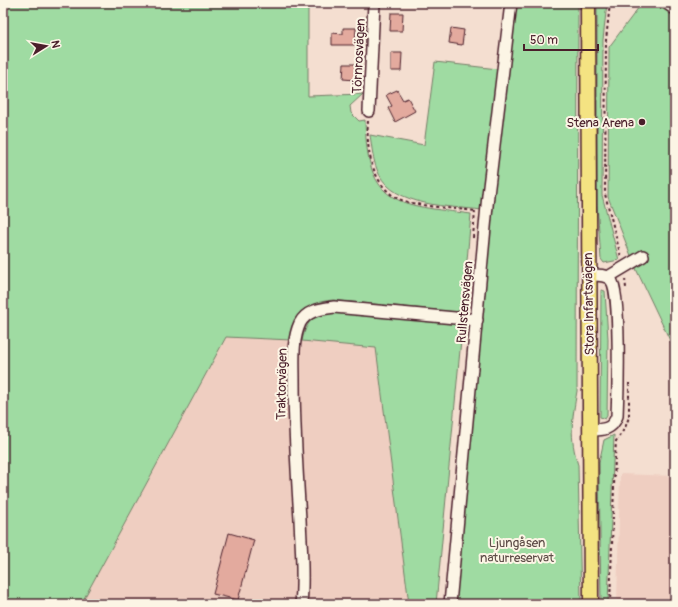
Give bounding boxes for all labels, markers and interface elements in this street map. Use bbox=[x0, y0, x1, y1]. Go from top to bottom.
street label: Törnrosvägen bbox=[349, 18, 369, 94]
north arrow bbox=[26, 26, 66, 66]
scale bar bbox=[524, 26, 598, 52]
text: 50 m bbox=[530, 33, 558, 48]
text: N bbox=[48, 39, 63, 50]
place label: Stena Arena bbox=[566, 115, 634, 131]
marker: Stena Arena bbox=[637, 117, 647, 127]
street label: Stora Infartsvägen bbox=[580, 252, 598, 356]
street label: Rullstensvägen bbox=[453, 260, 477, 344]
street label: Traktorvägen bbox=[273, 348, 291, 420]
park label: Ljungåsen naturreservat bbox=[480, 535, 555, 566]

